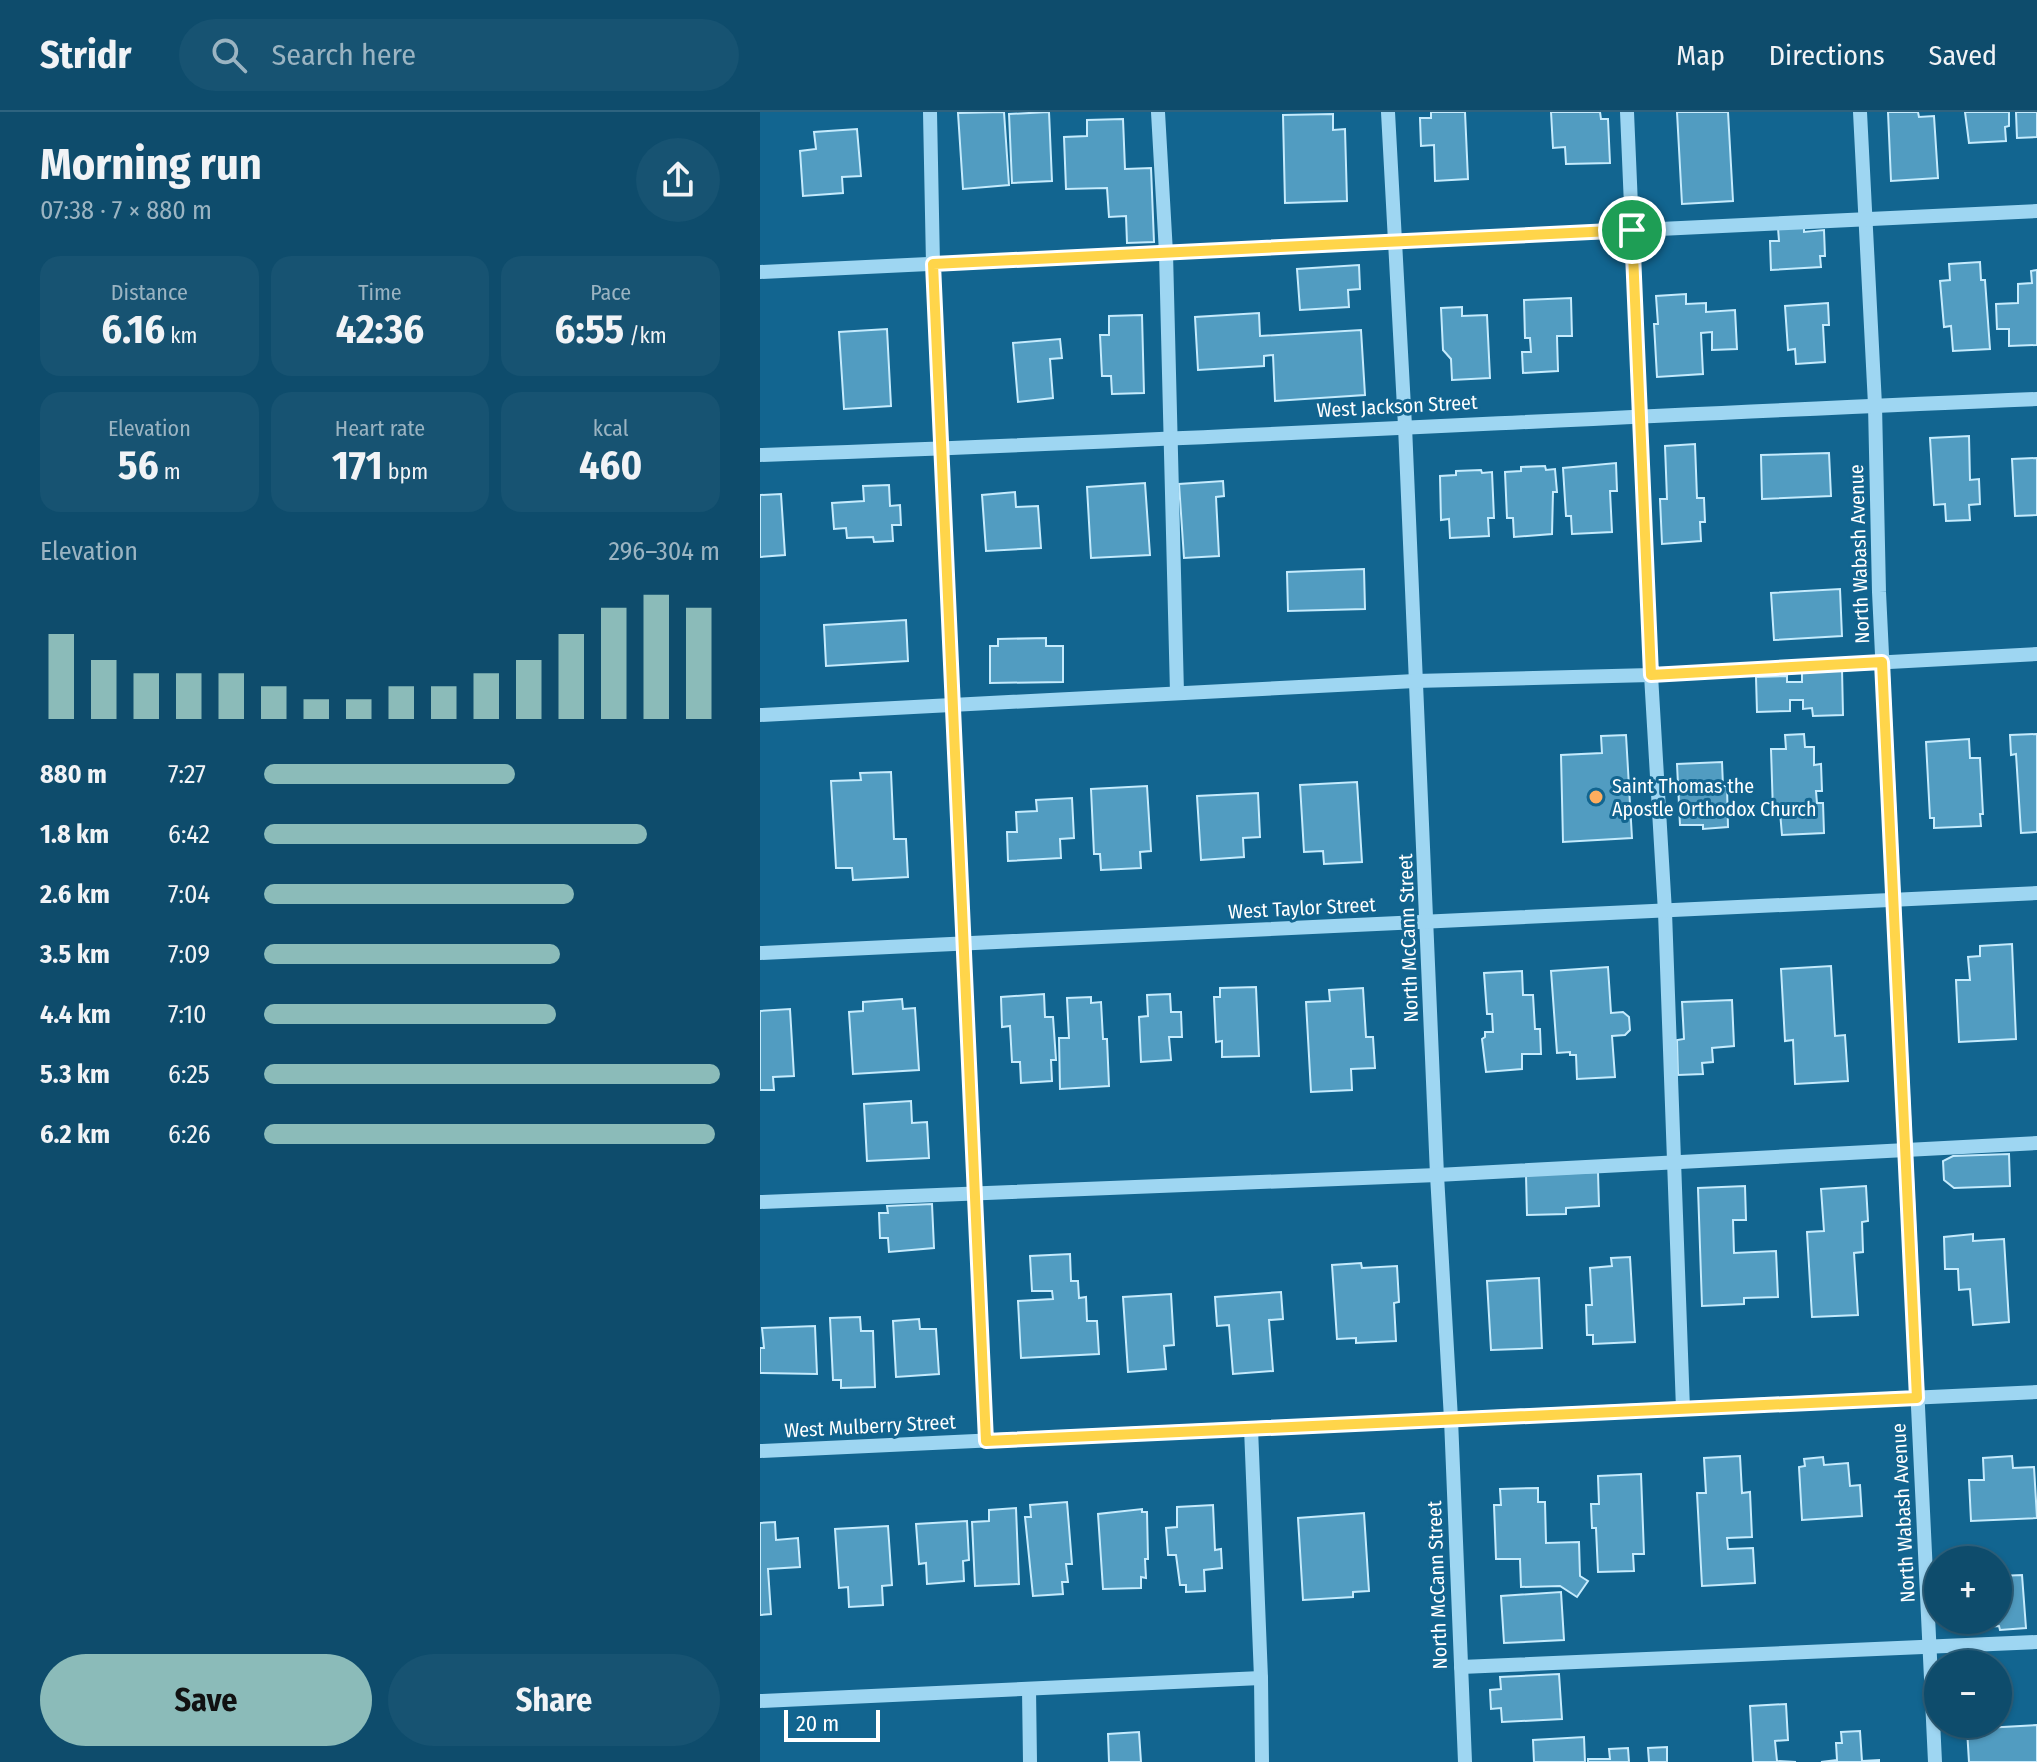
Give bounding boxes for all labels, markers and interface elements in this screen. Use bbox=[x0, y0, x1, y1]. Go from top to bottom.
search box bbox=[179, 19, 739, 91]
text: Stridr bbox=[40, 32, 131, 78]
icon: search bbox=[207, 33, 251, 77]
text: Search here bbox=[271, 37, 416, 73]
text: Map bbox=[1676, 39, 1725, 72]
text: Directions bbox=[1769, 39, 1885, 72]
text: Saved bbox=[1929, 39, 1997, 72]
text: Morning run bbox=[40, 138, 262, 191]
button: share bbox=[636, 138, 720, 222]
text: 07:38 · 7 × 880 m bbox=[40, 195, 212, 226]
pin bbox=[1598, 196, 1666, 264]
icon: arrive bbox=[1610, 208, 1654, 252]
text: Distance bbox=[111, 279, 188, 306]
text: Time bbox=[358, 279, 402, 306]
text: Pace bbox=[590, 279, 631, 306]
text: 6.16 bbox=[101, 306, 165, 354]
text: 42:36 bbox=[336, 306, 424, 354]
text: 6:55 bbox=[555, 306, 624, 354]
text: km bbox=[165, 322, 197, 349]
text: /km bbox=[624, 322, 667, 349]
street label: West Jackson Street bbox=[1316, 390, 1478, 422]
text: Elevation bbox=[108, 415, 191, 442]
text: Heart rate bbox=[335, 415, 425, 442]
text: kcal bbox=[593, 415, 628, 442]
text: 56 bbox=[118, 442, 159, 490]
text: 171 bbox=[332, 442, 383, 490]
text: 460 bbox=[579, 442, 642, 490]
text: m bbox=[159, 458, 181, 485]
text: bpm bbox=[383, 458, 428, 485]
street label: North Wabash Avenue bbox=[1844, 464, 1874, 644]
text: Elevation bbox=[40, 536, 138, 567]
text: 296–304 m bbox=[608, 536, 720, 567]
text: 880 m bbox=[40, 759, 107, 790]
text: 7:27 bbox=[168, 759, 206, 790]
place label: Saint Thomas the Apostle Orthodox Church bbox=[1612, 774, 1816, 821]
marker: Saint Thomas the Apostle Orthodox Church bbox=[1587, 788, 1605, 806]
text: 1.8 km bbox=[40, 819, 109, 850]
text: 6:42 bbox=[168, 819, 210, 850]
street label: North McCann Street bbox=[1393, 853, 1423, 1023]
text: 2.6 km bbox=[40, 879, 110, 910]
text: 7:04 bbox=[168, 879, 210, 910]
street label: West Taylor Street bbox=[1228, 892, 1377, 924]
text: 3.5 km bbox=[40, 939, 110, 970]
text: 7:09 bbox=[168, 939, 210, 970]
text: 4.4 km bbox=[40, 999, 111, 1030]
text: 7:10 bbox=[168, 999, 207, 1030]
text: 5.3 km bbox=[40, 1059, 110, 1090]
text: 6:25 bbox=[168, 1059, 210, 1090]
text: 6.2 km bbox=[40, 1119, 110, 1150]
text: 6:26 bbox=[168, 1119, 211, 1150]
street label: West Mulberry Street bbox=[784, 1410, 957, 1442]
street label: North Wabash Avenue bbox=[1886, 1423, 1920, 1603]
street label: North McCann Street bbox=[1422, 1500, 1452, 1670]
map controls bbox=[1924, 1546, 2012, 1738]
button: + bbox=[1924, 1546, 2012, 1634]
button: − bbox=[1924, 1650, 2012, 1738]
button: Save bbox=[40, 1654, 372, 1746]
button: Share bbox=[388, 1654, 720, 1746]
scale bar bbox=[784, 1706, 880, 1742]
text: 20 m bbox=[796, 1710, 839, 1737]

